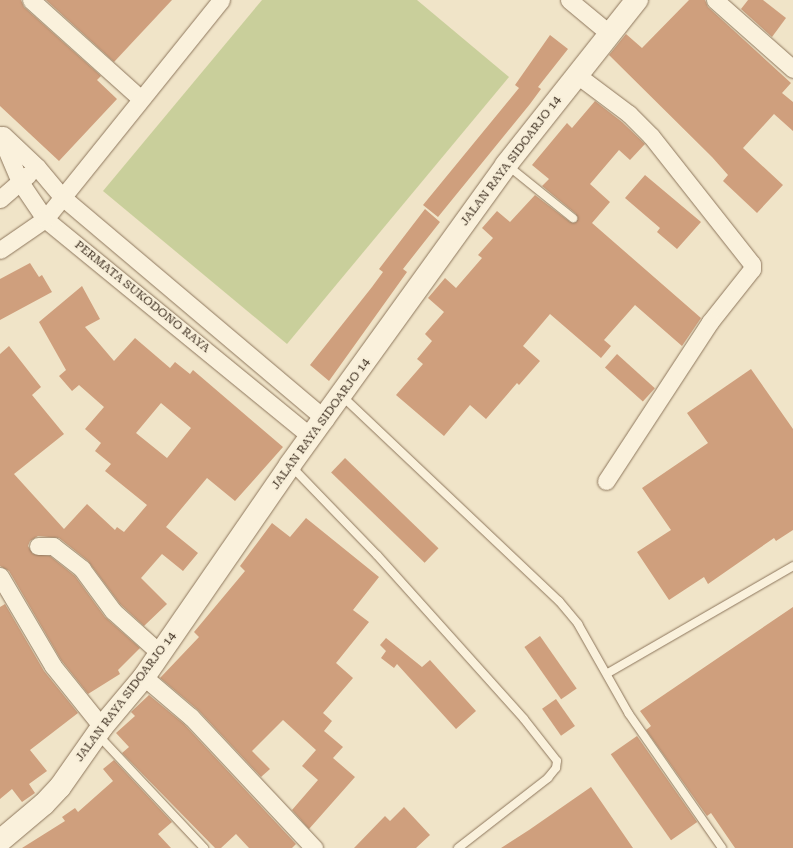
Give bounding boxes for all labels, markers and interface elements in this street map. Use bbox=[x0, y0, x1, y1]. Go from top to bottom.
street label: JALAN RAYA SIDOARJO 14 bbox=[458, 93, 564, 229]
street label: PERMATA SUKODONO RAYA bbox=[71, 238, 213, 356]
street label: JALAN RAYA SIDOARJO 14 bbox=[269, 356, 373, 492]
street label: JALAN RAYA SIDOARJO 14 bbox=[73, 629, 179, 765]

